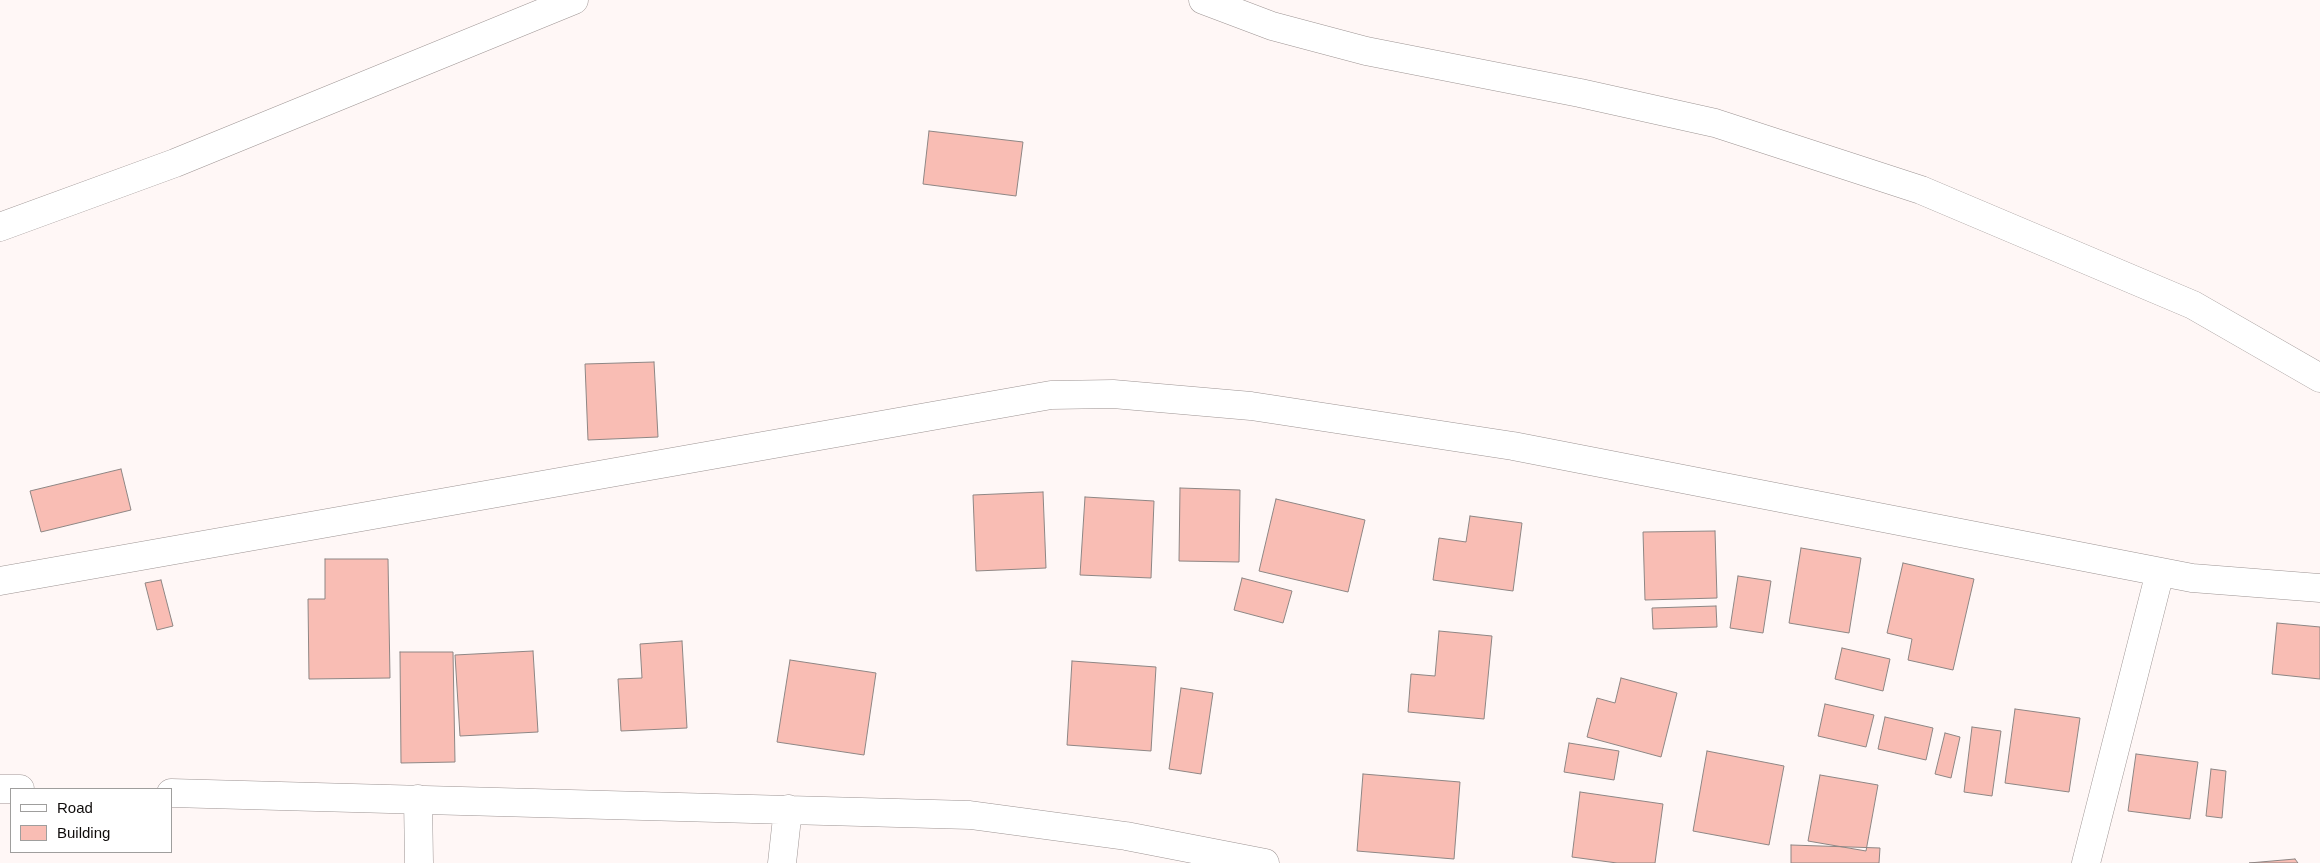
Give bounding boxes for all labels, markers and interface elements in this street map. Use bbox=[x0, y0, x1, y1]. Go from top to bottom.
legend bbox=[10, 788, 172, 853]
text: Road bbox=[57, 799, 93, 816]
text: Building bbox=[57, 824, 110, 841]

